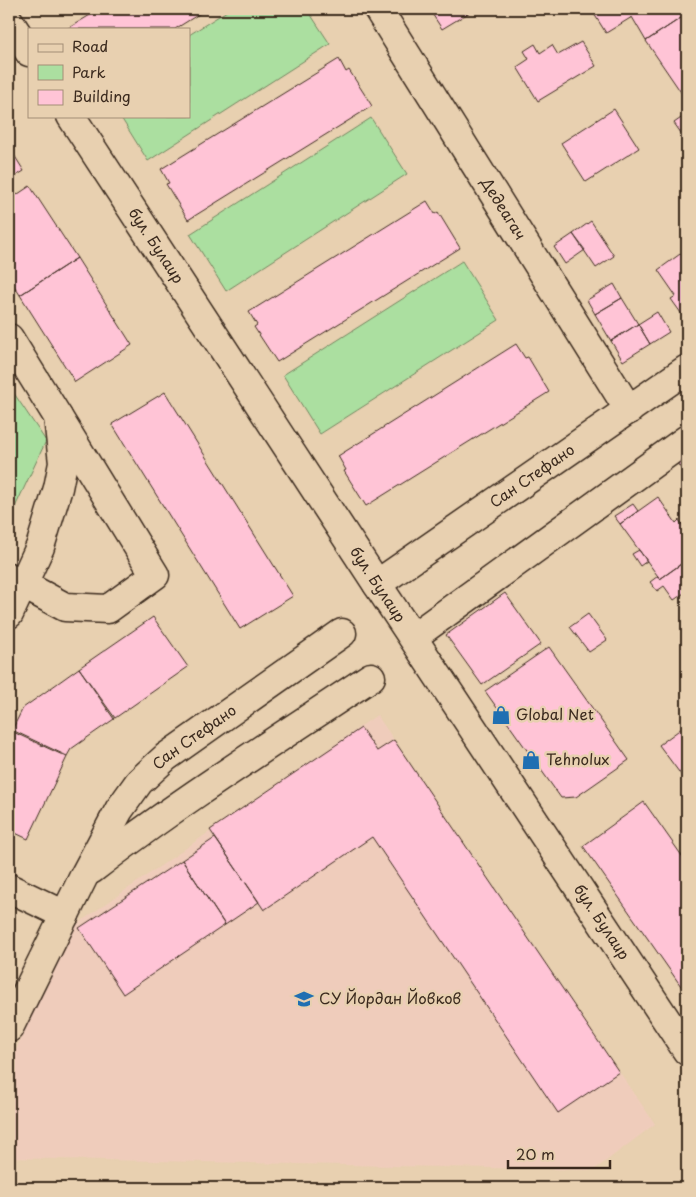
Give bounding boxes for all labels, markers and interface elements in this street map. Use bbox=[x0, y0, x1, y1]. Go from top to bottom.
legend bbox=[28, 28, 190, 118]
text: Road bbox=[72, 34, 108, 57]
text: Park bbox=[72, 60, 106, 83]
text: Building bbox=[72, 84, 131, 107]
street label: Дедеагач bbox=[476, 172, 533, 244]
street label: бул. Булаир bbox=[124, 202, 190, 288]
street label: Сан Стефано bbox=[484, 437, 579, 513]
street label: бул. Булаир bbox=[345, 541, 412, 626]
street label: Сан Стефано bbox=[146, 698, 241, 774]
place label: Global Net bbox=[516, 702, 594, 725]
shop icon: Global Net bbox=[490, 704, 512, 726]
place label: Tehnolux bbox=[546, 747, 610, 770]
shop icon: Tehnolux bbox=[520, 749, 542, 771]
street label: бул. Булаир bbox=[569, 879, 636, 964]
place label: СУ Йордан Йовков bbox=[319, 986, 461, 1009]
school or university icon: СУ Йордан Йовков bbox=[293, 988, 315, 1010]
scale bar bbox=[508, 1137, 611, 1169]
text: 20 m bbox=[516, 1142, 555, 1165]

